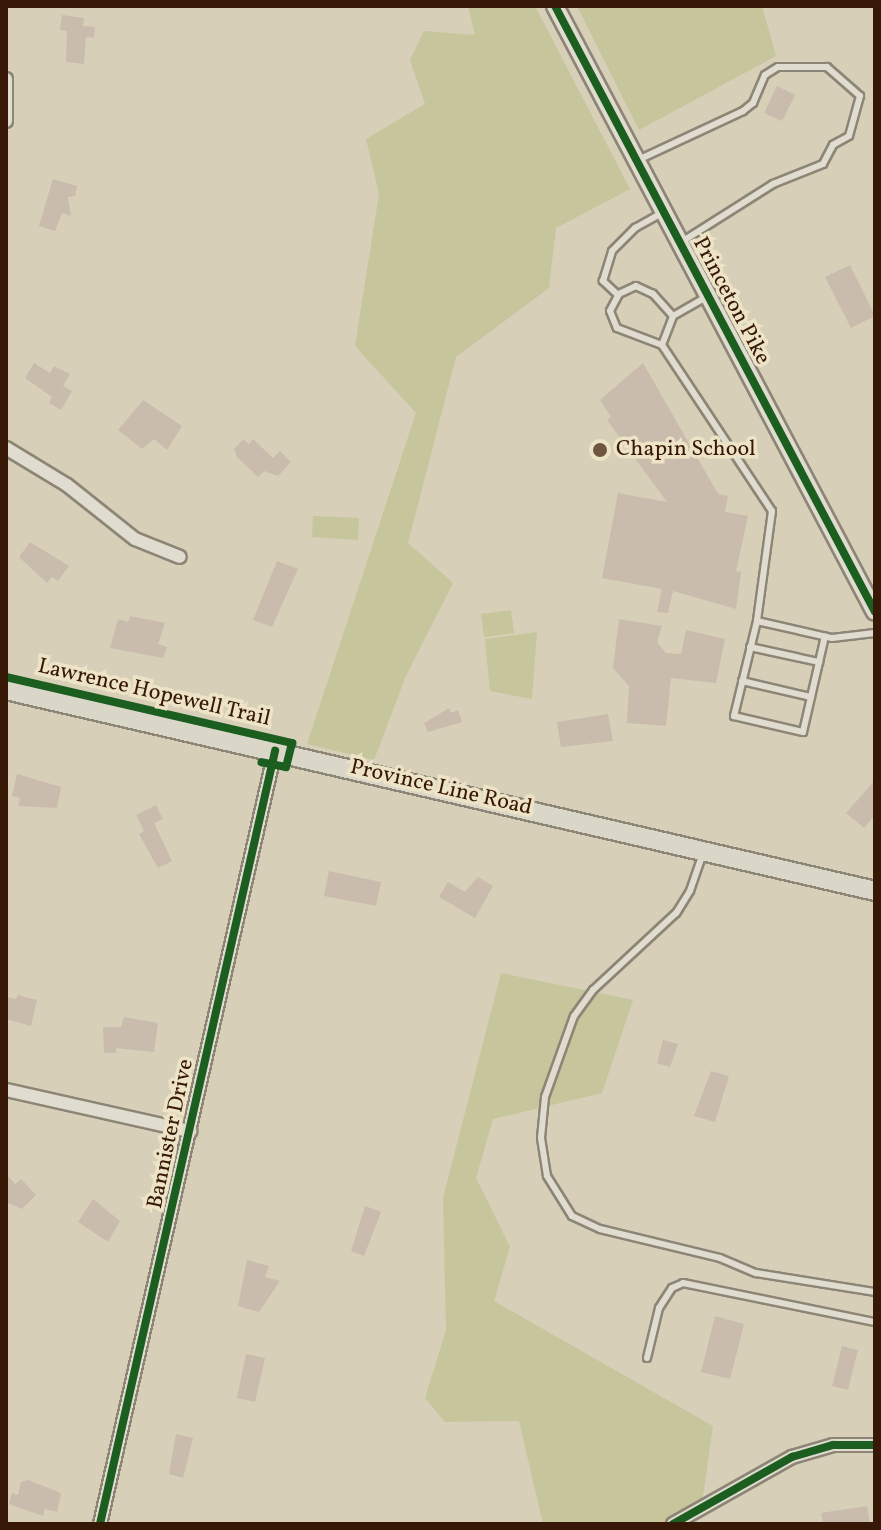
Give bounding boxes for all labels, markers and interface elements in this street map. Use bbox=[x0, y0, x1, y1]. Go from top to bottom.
street label: Princeton Pike bbox=[686, 233, 776, 369]
place label: Chapin School bbox=[616, 437, 756, 463]
marker: Chapin School bbox=[591, 441, 609, 459]
street label: Lawrence Hopewell Trail bbox=[35, 653, 273, 733]
street label: Province Line Road bbox=[347, 754, 535, 822]
street label: Bannister Drive bbox=[142, 1057, 200, 1211]

